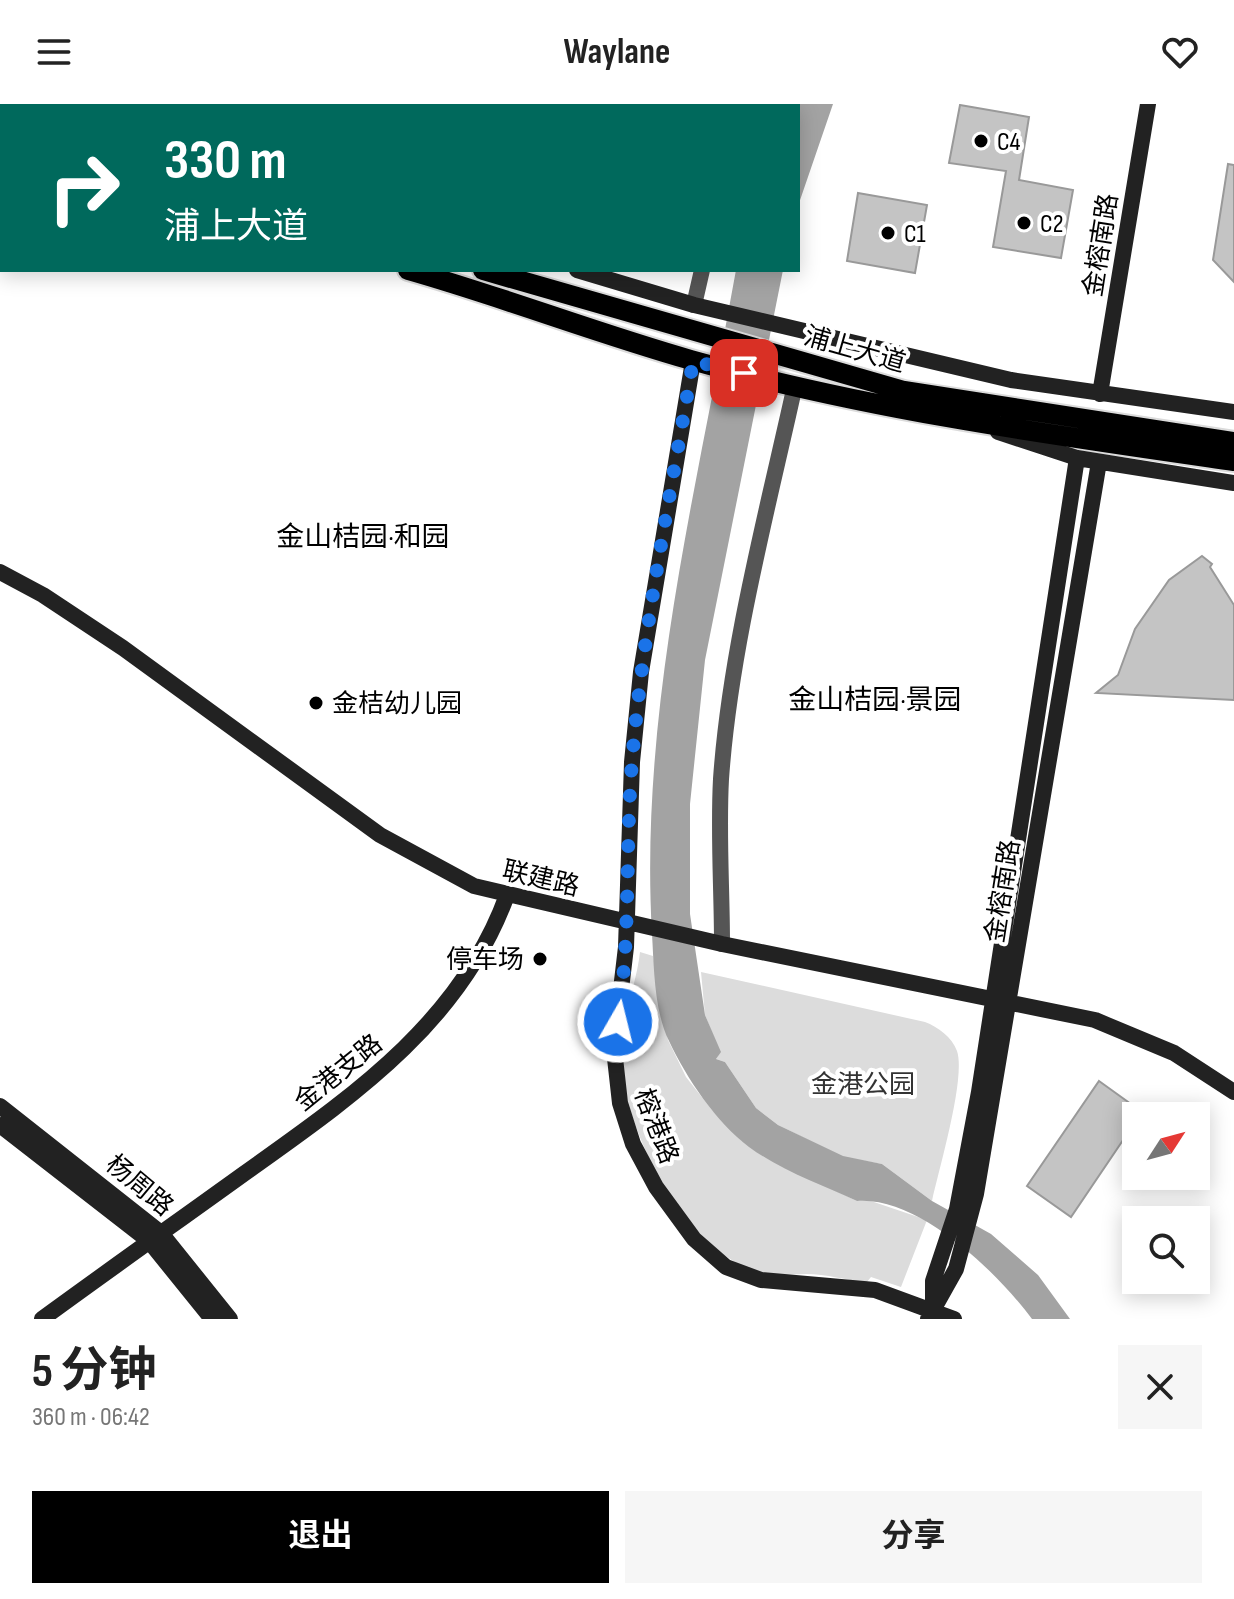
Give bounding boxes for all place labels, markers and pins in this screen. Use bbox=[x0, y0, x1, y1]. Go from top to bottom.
place label: C4 bbox=[997, 127, 1021, 158]
marker: C4 bbox=[972, 132, 990, 150]
place label: C2 bbox=[1040, 209, 1064, 240]
marker: C2 bbox=[1015, 214, 1033, 232]
place label: C1 bbox=[904, 219, 926, 250]
marker: C1 bbox=[879, 224, 897, 242]
pin bbox=[710, 339, 778, 407]
place label: 金桔幼儿园 bbox=[332, 689, 462, 720]
marker: 金桔幼儿园 bbox=[307, 694, 325, 712]
place label: 停车场 bbox=[446, 945, 524, 976]
marker: 停车场 bbox=[531, 950, 549, 968]

